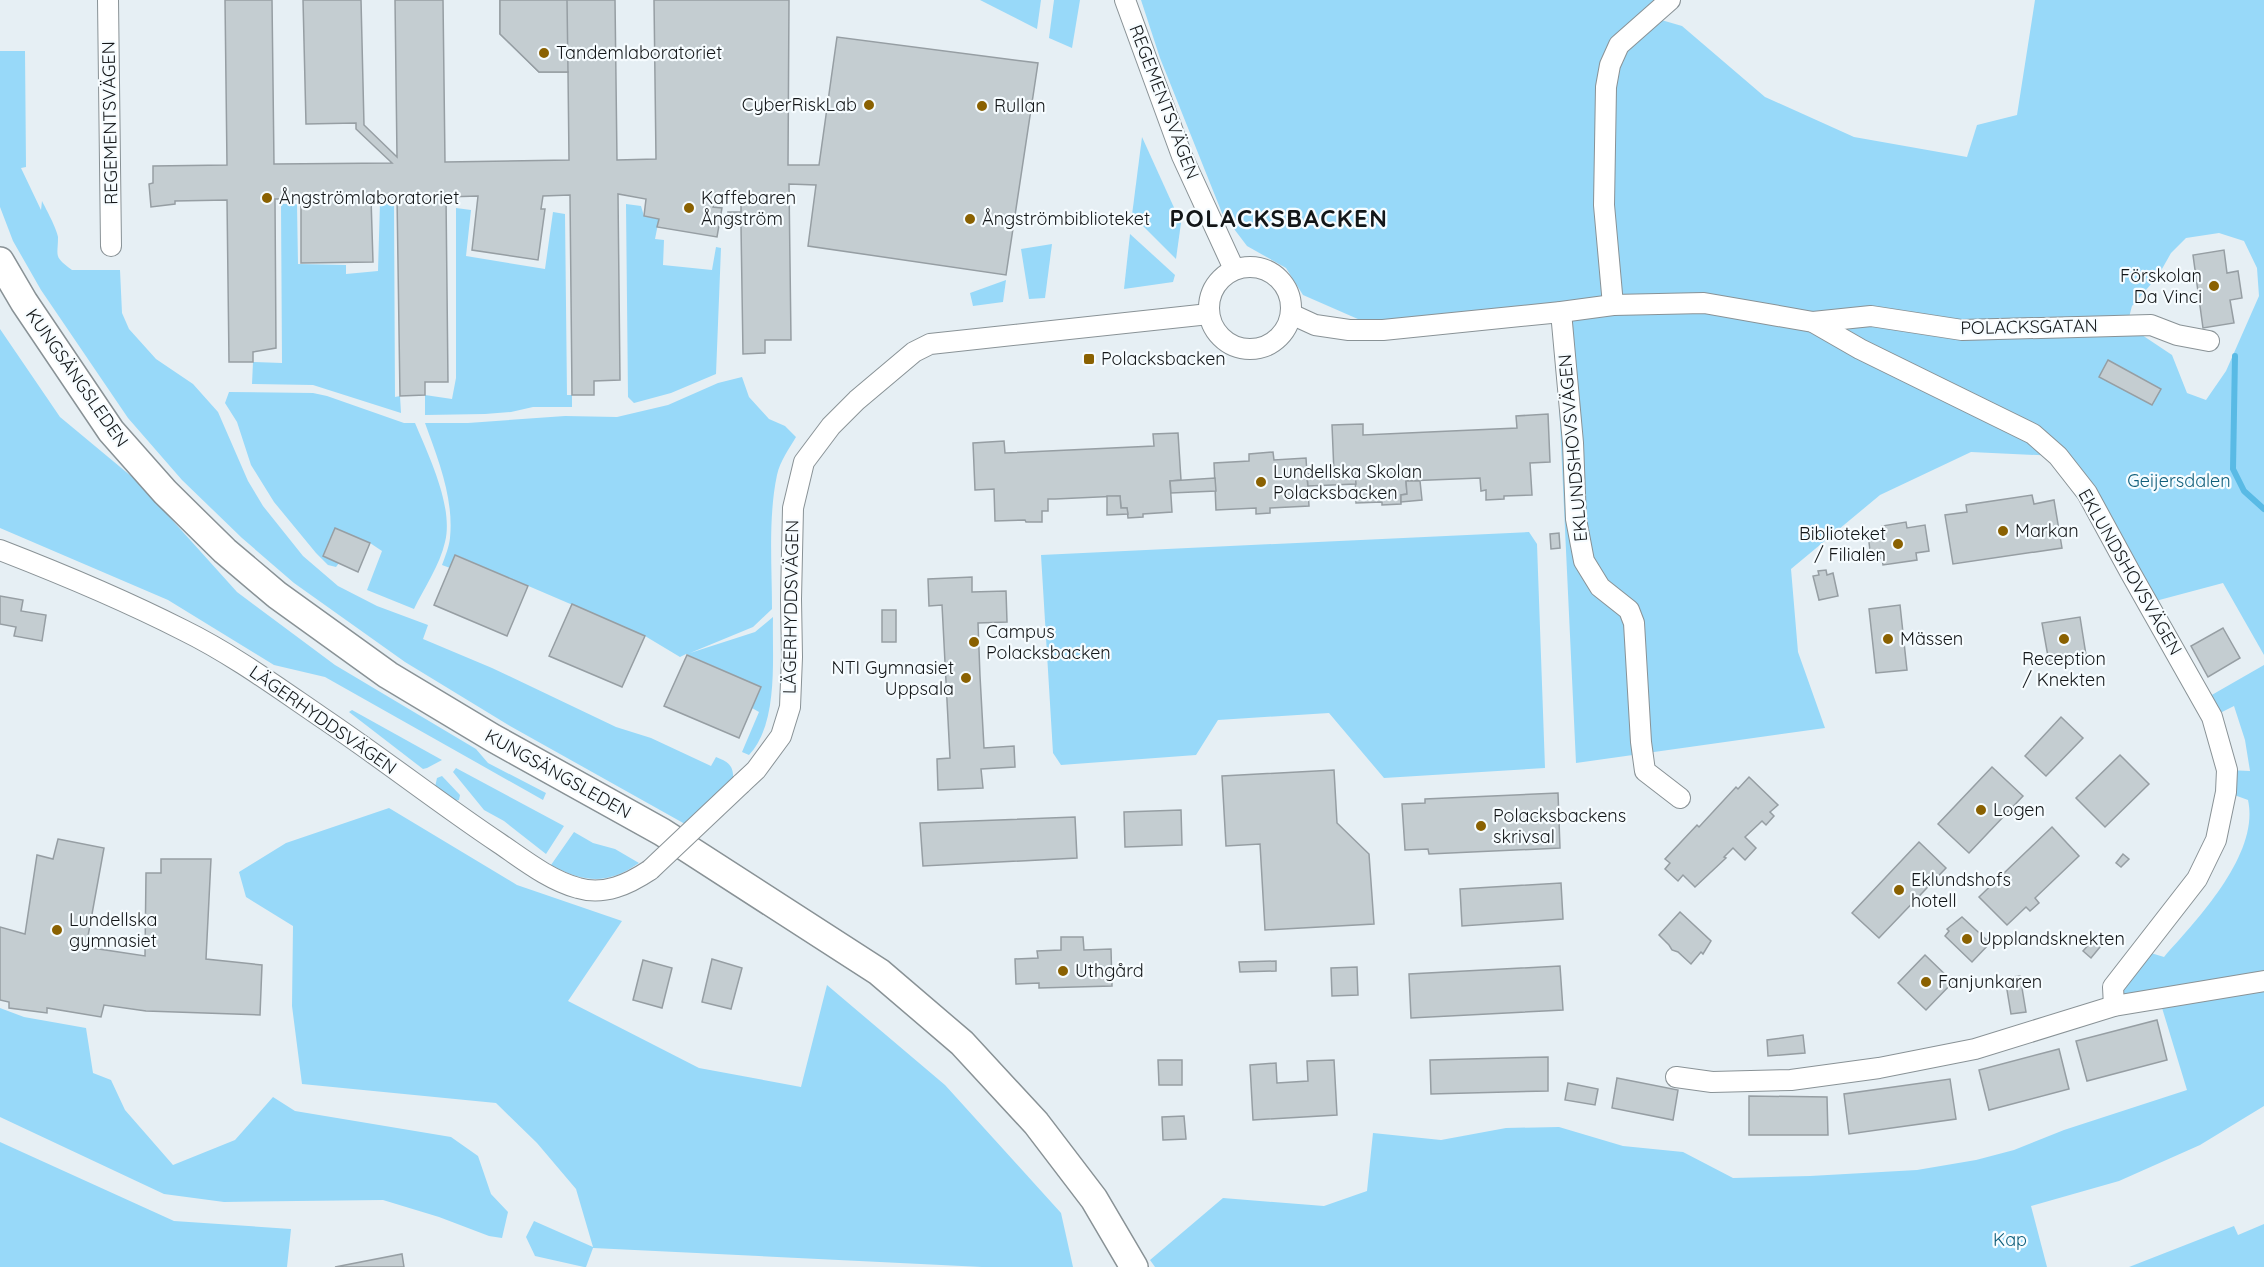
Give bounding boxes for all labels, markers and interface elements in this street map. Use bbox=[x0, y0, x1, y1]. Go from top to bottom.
street label: REGEMENTSVÄGEN bbox=[1124, 21, 1205, 182]
street label: REGEMENTSVÄGEN bbox=[97, 41, 122, 205]
place label: Tandemlaboratoriet bbox=[556, 41, 722, 64]
marker: Tandemlaboratoriet bbox=[537, 46, 551, 60]
place label: CyberRiskLab bbox=[742, 93, 857, 116]
place label: Rullan bbox=[994, 94, 1046, 117]
marker: CyberRiskLab bbox=[862, 98, 876, 112]
marker: Rullan bbox=[975, 99, 989, 113]
place label: Ångströmlaboratoriet bbox=[279, 186, 459, 209]
place label: Kaffebaren Ångström bbox=[701, 186, 796, 230]
marker: Ångströmlaboratoriet bbox=[260, 191, 274, 205]
marker: Kaffebaren Ångström bbox=[682, 201, 696, 215]
district label: POLACKSBACKEN bbox=[1170, 203, 1388, 233]
place label: Ångströmbiblioteket bbox=[982, 207, 1150, 230]
marker: Ångströmbiblioteket bbox=[963, 212, 977, 226]
place label: Förskolan Da Vinci bbox=[2120, 264, 2202, 308]
marker: Förskolan Da Vinci bbox=[2207, 279, 2221, 293]
street label: KUNGSÄNGSLEDEN bbox=[21, 304, 134, 451]
street label: POLACKSGATAN bbox=[1960, 314, 2098, 339]
place label: Polacksbacken bbox=[1101, 347, 1226, 370]
marker: Polacksbacken bbox=[1082, 352, 1096, 366]
street label: EKLUNDSHOVSVÄGEN bbox=[1553, 353, 1592, 543]
place label: Lundellska Skolan Polacksbacken bbox=[1273, 460, 1422, 504]
park label: Geijersdalen bbox=[2127, 469, 2231, 492]
marker: Lundellska Skolan Polacksbacken bbox=[1254, 475, 1268, 489]
street label: EKLUNDSHOVSVÄGEN bbox=[2073, 484, 2188, 659]
place label: Markan bbox=[2015, 519, 2079, 542]
street label: LÄGERHYDDSVÄGEN bbox=[777, 520, 804, 694]
place label: Biblioteket / Filialen bbox=[1799, 522, 1886, 566]
marker: Markan bbox=[1996, 524, 2010, 538]
marker: Biblioteket / Filialen bbox=[1891, 537, 1905, 551]
place label: Campus Polacksbacken bbox=[986, 620, 1111, 664]
place label: Mässen bbox=[1900, 627, 1963, 650]
marker: Mässen bbox=[1881, 632, 1895, 646]
marker: Reception / Knekten bbox=[2057, 632, 2071, 646]
marker: Campus Polacksbacken bbox=[967, 635, 981, 649]
place label: Reception / Knekten bbox=[2022, 647, 2106, 691]
place label: NTI Gymnasiet Uppsala bbox=[832, 656, 954, 700]
street label: LÄGERHYDDSVÄGEN bbox=[245, 660, 401, 779]
marker: NTI Gymnasiet Uppsala bbox=[959, 671, 973, 685]
street label: KUNGSÄNGSLEDEN bbox=[481, 724, 635, 823]
place label: Logen bbox=[1993, 798, 2045, 821]
marker: Logen bbox=[1974, 803, 1988, 817]
place label: Polacksbackens skrivsal bbox=[1493, 804, 1626, 848]
marker: Polacksbackens skrivsal bbox=[1474, 819, 1488, 833]
place label: Eklundshofs hotell bbox=[1911, 868, 2011, 912]
marker: Eklundshofs hotell bbox=[1892, 883, 1906, 897]
place label: Lundellska gymnasiet bbox=[69, 908, 158, 952]
marker: Lundellska gymnasiet bbox=[50, 923, 64, 937]
place label: Upplandsknekten bbox=[1979, 927, 2125, 950]
marker: Upplandsknekten bbox=[1960, 932, 1974, 946]
place label: Uthgård bbox=[1075, 959, 1144, 982]
marker: Uthgård bbox=[1056, 964, 1070, 978]
place label: Fanjunkaren bbox=[1938, 970, 2042, 993]
marker: Fanjunkaren bbox=[1919, 975, 1933, 989]
park label: Kap bbox=[1993, 1228, 2027, 1251]

